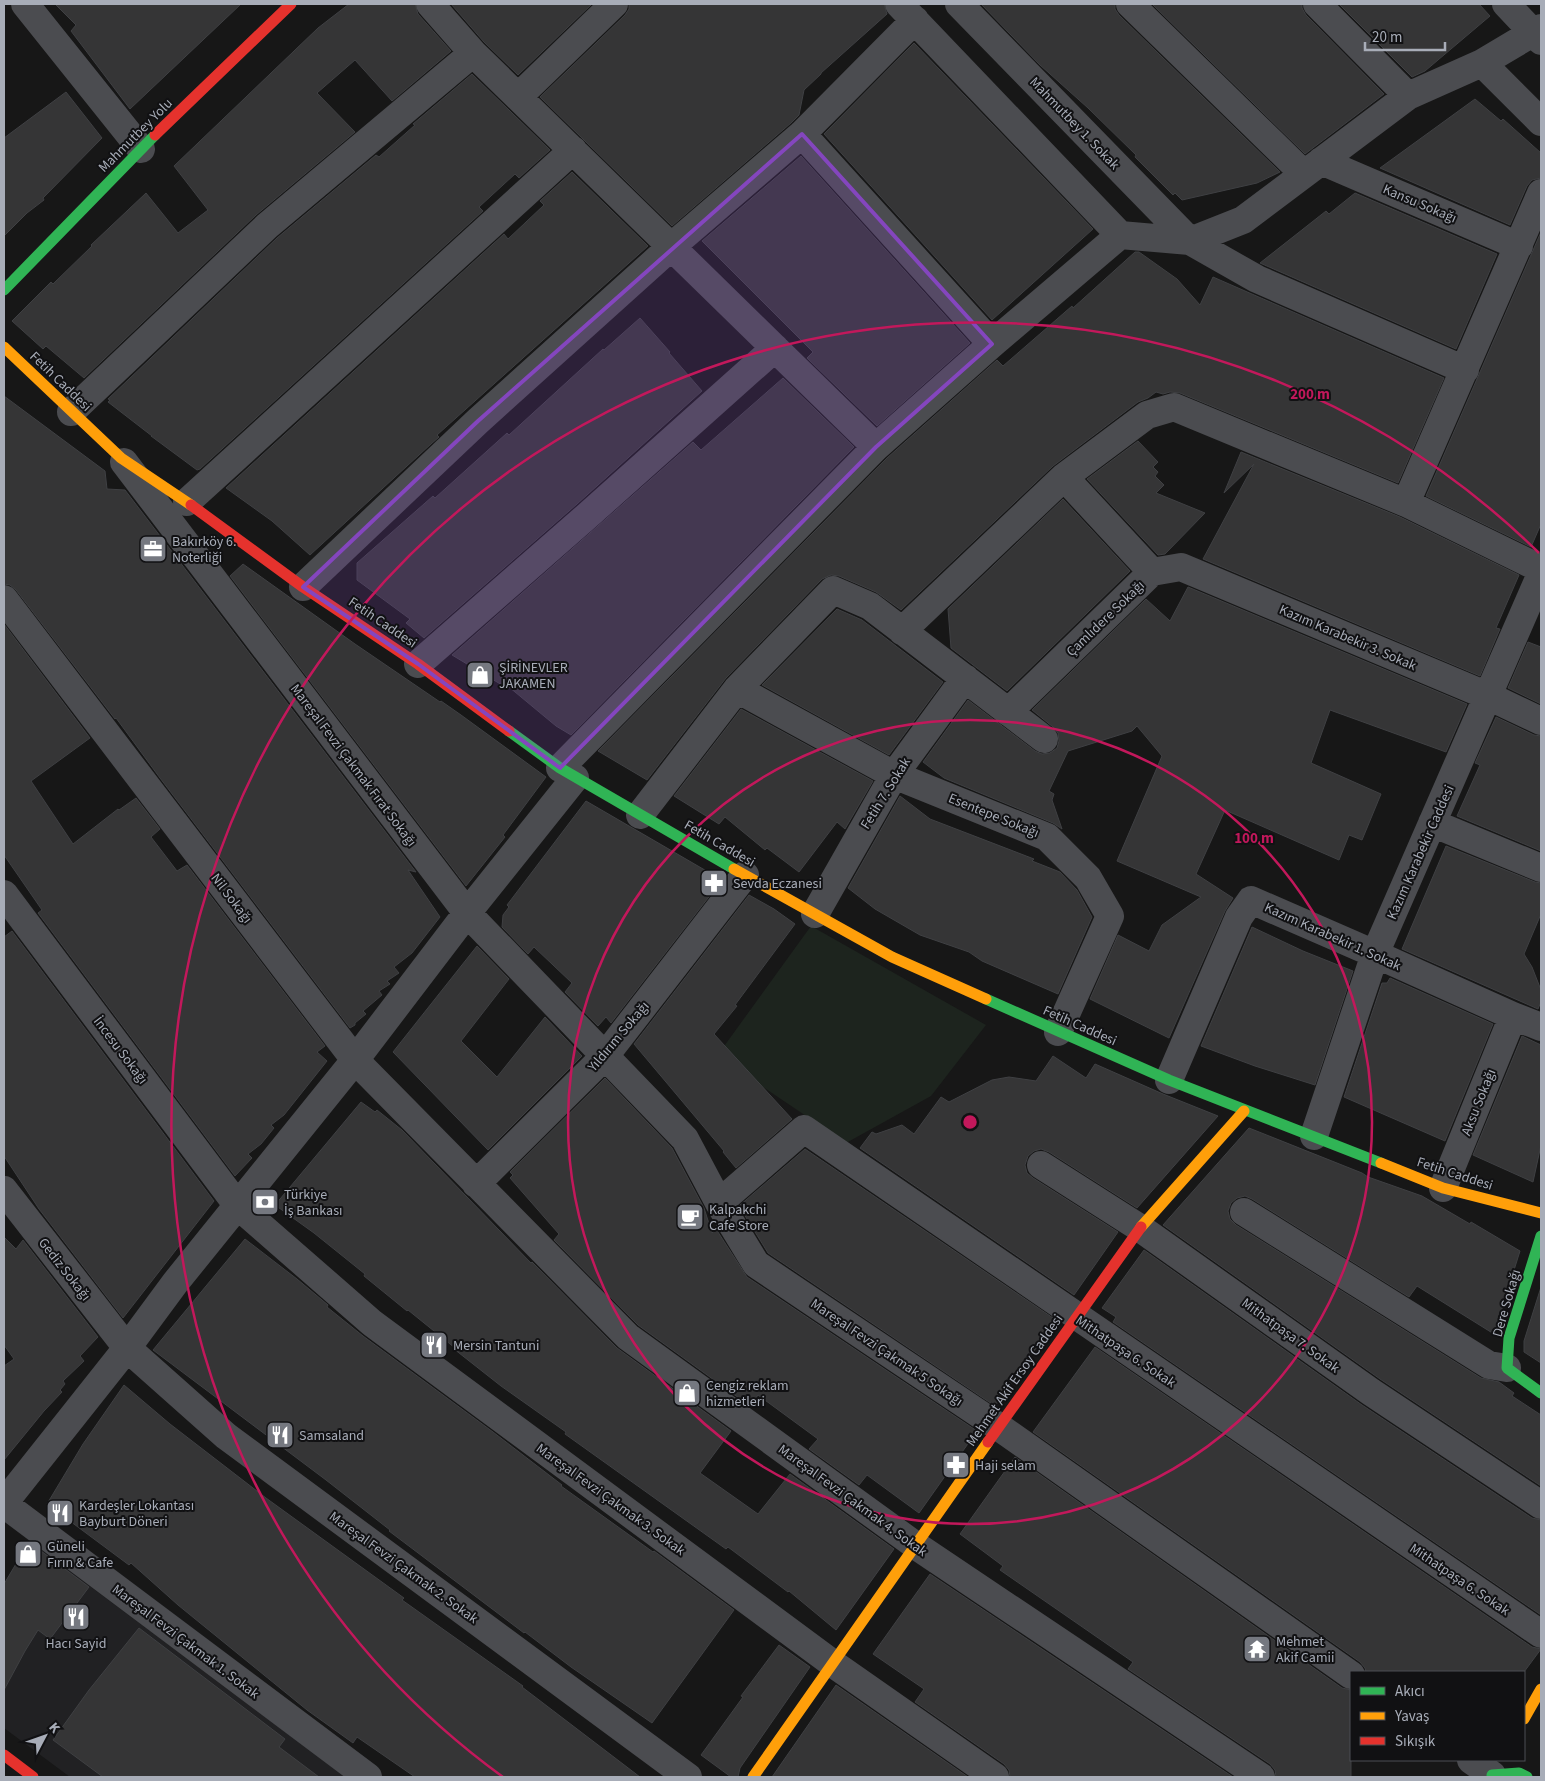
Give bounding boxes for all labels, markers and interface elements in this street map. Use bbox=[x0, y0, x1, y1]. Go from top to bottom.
scale bar bbox=[1365, 20, 1445, 52]
text: 20 m bbox=[1372, 27, 1402, 48]
street label: Mahmutbey 1. Sokak bbox=[1025, 73, 1124, 175]
street label: Mahmutbey Yolu bbox=[94, 94, 177, 177]
street label: Kansu Sokağı bbox=[1380, 179, 1460, 228]
street label: Fetih Caddesi bbox=[25, 347, 96, 416]
text: 200 m bbox=[1290, 384, 1330, 405]
place label: Bakırköy 6. Noterliği bbox=[172, 532, 237, 568]
office icon: Bakırköy 6. Noterliği bbox=[138, 534, 168, 564]
street label: Çamlıdere Sokağı bbox=[1062, 576, 1149, 661]
street label: Fetih Caddesi bbox=[344, 592, 421, 653]
street label: Kazım Karabekir 3. Sokak bbox=[1276, 600, 1419, 676]
place label: ŞİRİNEVLER JAKAMEN bbox=[499, 658, 568, 694]
shop icon: ŞİRİNEVLER JAKAMEN bbox=[465, 660, 495, 690]
street label: Mareşal Fevzi Çakmak Fırat Sokağı bbox=[285, 680, 421, 851]
street label: Fetih 7. Sokak bbox=[856, 754, 916, 833]
street label: Kazım Karabekir Caddesi bbox=[1382, 782, 1460, 923]
street label: Esentepe Sokağı bbox=[945, 789, 1042, 843]
street label: Fetih Caddesi bbox=[680, 815, 759, 872]
text: 100 m bbox=[1234, 828, 1274, 849]
pharmacy icon: Sevda Eczanesi bbox=[699, 868, 729, 898]
street label: Nil Sokağı bbox=[206, 869, 257, 928]
place label: Sevda Eczanesi bbox=[733, 874, 822, 894]
street label: Kazım Karabekir 1. Sokak bbox=[1261, 898, 1404, 976]
street label: Yıldırım Sokağı bbox=[583, 997, 654, 1077]
street label: Fetih Caddesi bbox=[1039, 1001, 1120, 1051]
street label: İncesu Sokağı bbox=[88, 1013, 152, 1089]
street label: Aksu Sokağı bbox=[1456, 1066, 1501, 1139]
centre of rings bbox=[961, 1113, 979, 1131]
street label: Fetih Caddesi bbox=[1414, 1152, 1495, 1196]
place label: Türkiye İş Bankası bbox=[284, 1185, 342, 1221]
bank icon: Türkiye İş Bankası bbox=[250, 1187, 280, 1217]
place label: Kalpakchi Cafe Store bbox=[709, 1200, 769, 1236]
cafe icon: Kalpakchi Cafe Store bbox=[675, 1202, 705, 1232]
street label: Gediz Sokağı bbox=[33, 1234, 95, 1305]
street label: Dere Sokağı bbox=[1488, 1267, 1526, 1339]
street label: Mithatpaşa 7. Sokak bbox=[1237, 1293, 1344, 1378]
street label: Mareşal Fevzi Çakmak 5 Sokağı bbox=[806, 1294, 967, 1411]
street label: Mehmet Akif Ersoy Caddesi bbox=[962, 1310, 1068, 1451]
street label: Mithatpaşa 6. Sokak bbox=[1071, 1311, 1180, 1393]
restaurant icon: Mersin Tantuni bbox=[419, 1330, 449, 1360]
place label: Mersin Tantuni bbox=[453, 1336, 539, 1356]
place label: Cengiz reklam hizmetleri bbox=[706, 1376, 789, 1412]
shop icon: Cengiz reklam hizmetleri bbox=[672, 1378, 702, 1408]
restaurant icon: Samsaland bbox=[265, 1420, 295, 1450]
place label: Samsaland bbox=[299, 1426, 364, 1446]
street label: Mareşal Fevzi Çakmak 3. Sokak bbox=[532, 1439, 689, 1561]
street label: Mareşal Fevzi Çakmak 4. Sokak bbox=[774, 1440, 931, 1562]
pharmacy icon: Haji selam bbox=[941, 1450, 971, 1480]
place label: Haji selam bbox=[975, 1456, 1036, 1476]
place label: Kardeşler Lokantası Bayburt Döneri bbox=[79, 1496, 194, 1532]
restaurant icon: Kardeşler Lokantası Bayburt Döneri bbox=[45, 1498, 75, 1528]
street label: Mareşal Fevzi Çakmak 2. Sokak bbox=[325, 1507, 482, 1629]
place label: Güneli Fırın & Cafe bbox=[47, 1537, 113, 1573]
shop icon: Güneli Fırın & Cafe bbox=[13, 1539, 43, 1569]
street label: Mithatpaşa 6. Sokak bbox=[1405, 1539, 1514, 1621]
street label: Mareşal Fevzi Çakmak 1. Sokak bbox=[108, 1580, 263, 1704]
restaurant icon: Hacı Sayid bbox=[61, 1602, 91, 1632]
place label: Mehmet Akif Camii bbox=[1276, 1632, 1334, 1668]
place label: Hacı Sayid bbox=[45, 1634, 107, 1654]
temple icon: Mehmet Akif Camii bbox=[1242, 1634, 1272, 1664]
legend bbox=[1350, 1671, 1525, 1761]
text: Akıcı bbox=[1395, 1681, 1425, 1702]
text: Yavaş bbox=[1394, 1706, 1429, 1727]
north arrow bbox=[20, 1711, 70, 1761]
text: K bbox=[44, 1718, 65, 1738]
text: Sıkışık bbox=[1395, 1731, 1436, 1752]

